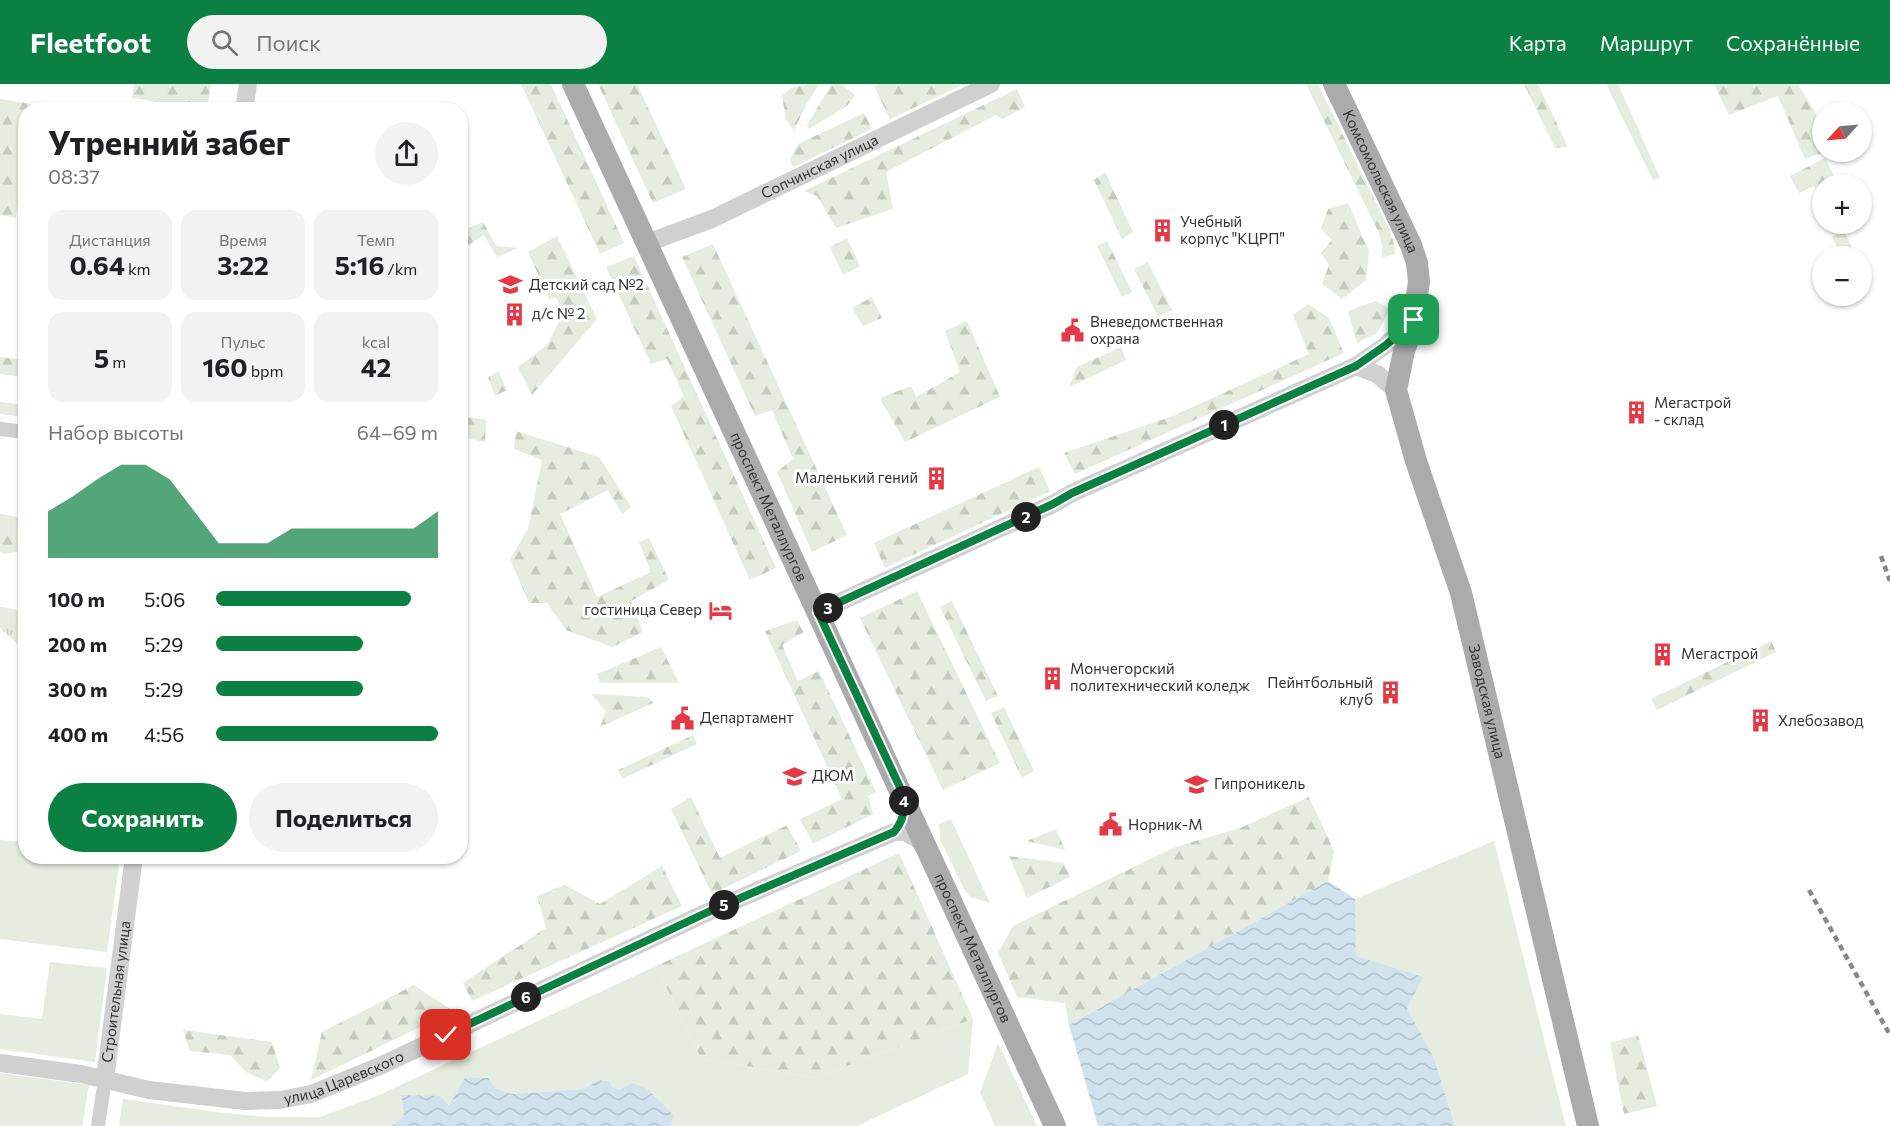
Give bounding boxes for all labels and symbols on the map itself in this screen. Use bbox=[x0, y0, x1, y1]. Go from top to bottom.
north arrow bbox=[1812, 102, 1872, 162]
street label: Комсомольская улица bbox=[1340, 107, 1423, 255]
street label: Сопчинская улица bbox=[758, 130, 881, 202]
place label: Учебный корпус "КЦРП" bbox=[1180, 212, 1285, 247]
building icon: Учебный корпус "КЦРП" bbox=[1149, 218, 1175, 244]
school or university icon: Детский сад №2 bbox=[498, 272, 524, 298]
place label: Детский сад №2 bbox=[529, 275, 644, 293]
pin bbox=[1388, 294, 1439, 345]
building icon: д/с № 2 bbox=[501, 301, 527, 327]
place label: д/с № 2 bbox=[532, 304, 585, 322]
place label: Вневедомственная охрана bbox=[1090, 312, 1223, 347]
public building icon: Вневедомственная охрана bbox=[1059, 318, 1085, 344]
place label: Мегастрой - склад bbox=[1654, 393, 1731, 428]
building icon: Мегастрой - склад bbox=[1623, 399, 1649, 425]
pin: 1 bbox=[1209, 410, 1239, 440]
street label: проспект Металлургов bbox=[727, 429, 812, 584]
building icon: Маленький гений bbox=[923, 465, 949, 491]
place label: Маленький гений bbox=[795, 468, 918, 486]
pin: 2 bbox=[1011, 502, 1041, 532]
pin: 3 bbox=[813, 593, 843, 623]
hotel icon: гостиница Север bbox=[707, 597, 733, 623]
place label: гостиница Север bbox=[584, 600, 702, 618]
building icon: Мегастрой bbox=[1650, 641, 1676, 667]
street label: Заводская улица bbox=[1465, 642, 1510, 760]
place label: Мегастрой bbox=[1681, 644, 1758, 662]
place label: Мончегорский политехнический коледж bbox=[1070, 659, 1250, 694]
building icon: Мончегорский политехнический коледж bbox=[1039, 665, 1065, 691]
place label: Пейнтбольный клуб bbox=[1267, 673, 1373, 708]
building icon: Пейнтбольный клуб bbox=[1378, 679, 1404, 705]
public building icon: Департамент bbox=[669, 705, 695, 731]
place label: Департамент bbox=[700, 708, 794, 726]
building icon: Хлебозавод bbox=[1747, 708, 1773, 734]
place label: Хлебозавод bbox=[1778, 711, 1864, 729]
school or university icon: ДЮМ bbox=[781, 763, 807, 789]
place label: ДЮМ bbox=[812, 766, 854, 784]
school or university icon: Гипроникель bbox=[1183, 771, 1209, 797]
place label: Гипроникель bbox=[1214, 774, 1306, 792]
pin: 4 bbox=[889, 786, 919, 816]
public building icon: Норник-М bbox=[1097, 812, 1123, 838]
place label: Норник-М bbox=[1128, 815, 1203, 833]
street label: проспект Металлургов bbox=[931, 870, 1016, 1025]
pin: 5 bbox=[709, 890, 739, 920]
street label: Строительная улица bbox=[97, 920, 133, 1064]
pin: 6 bbox=[511, 982, 541, 1012]
pin bbox=[420, 1009, 471, 1060]
street label: улица Царевского bbox=[282, 1046, 406, 1107]

